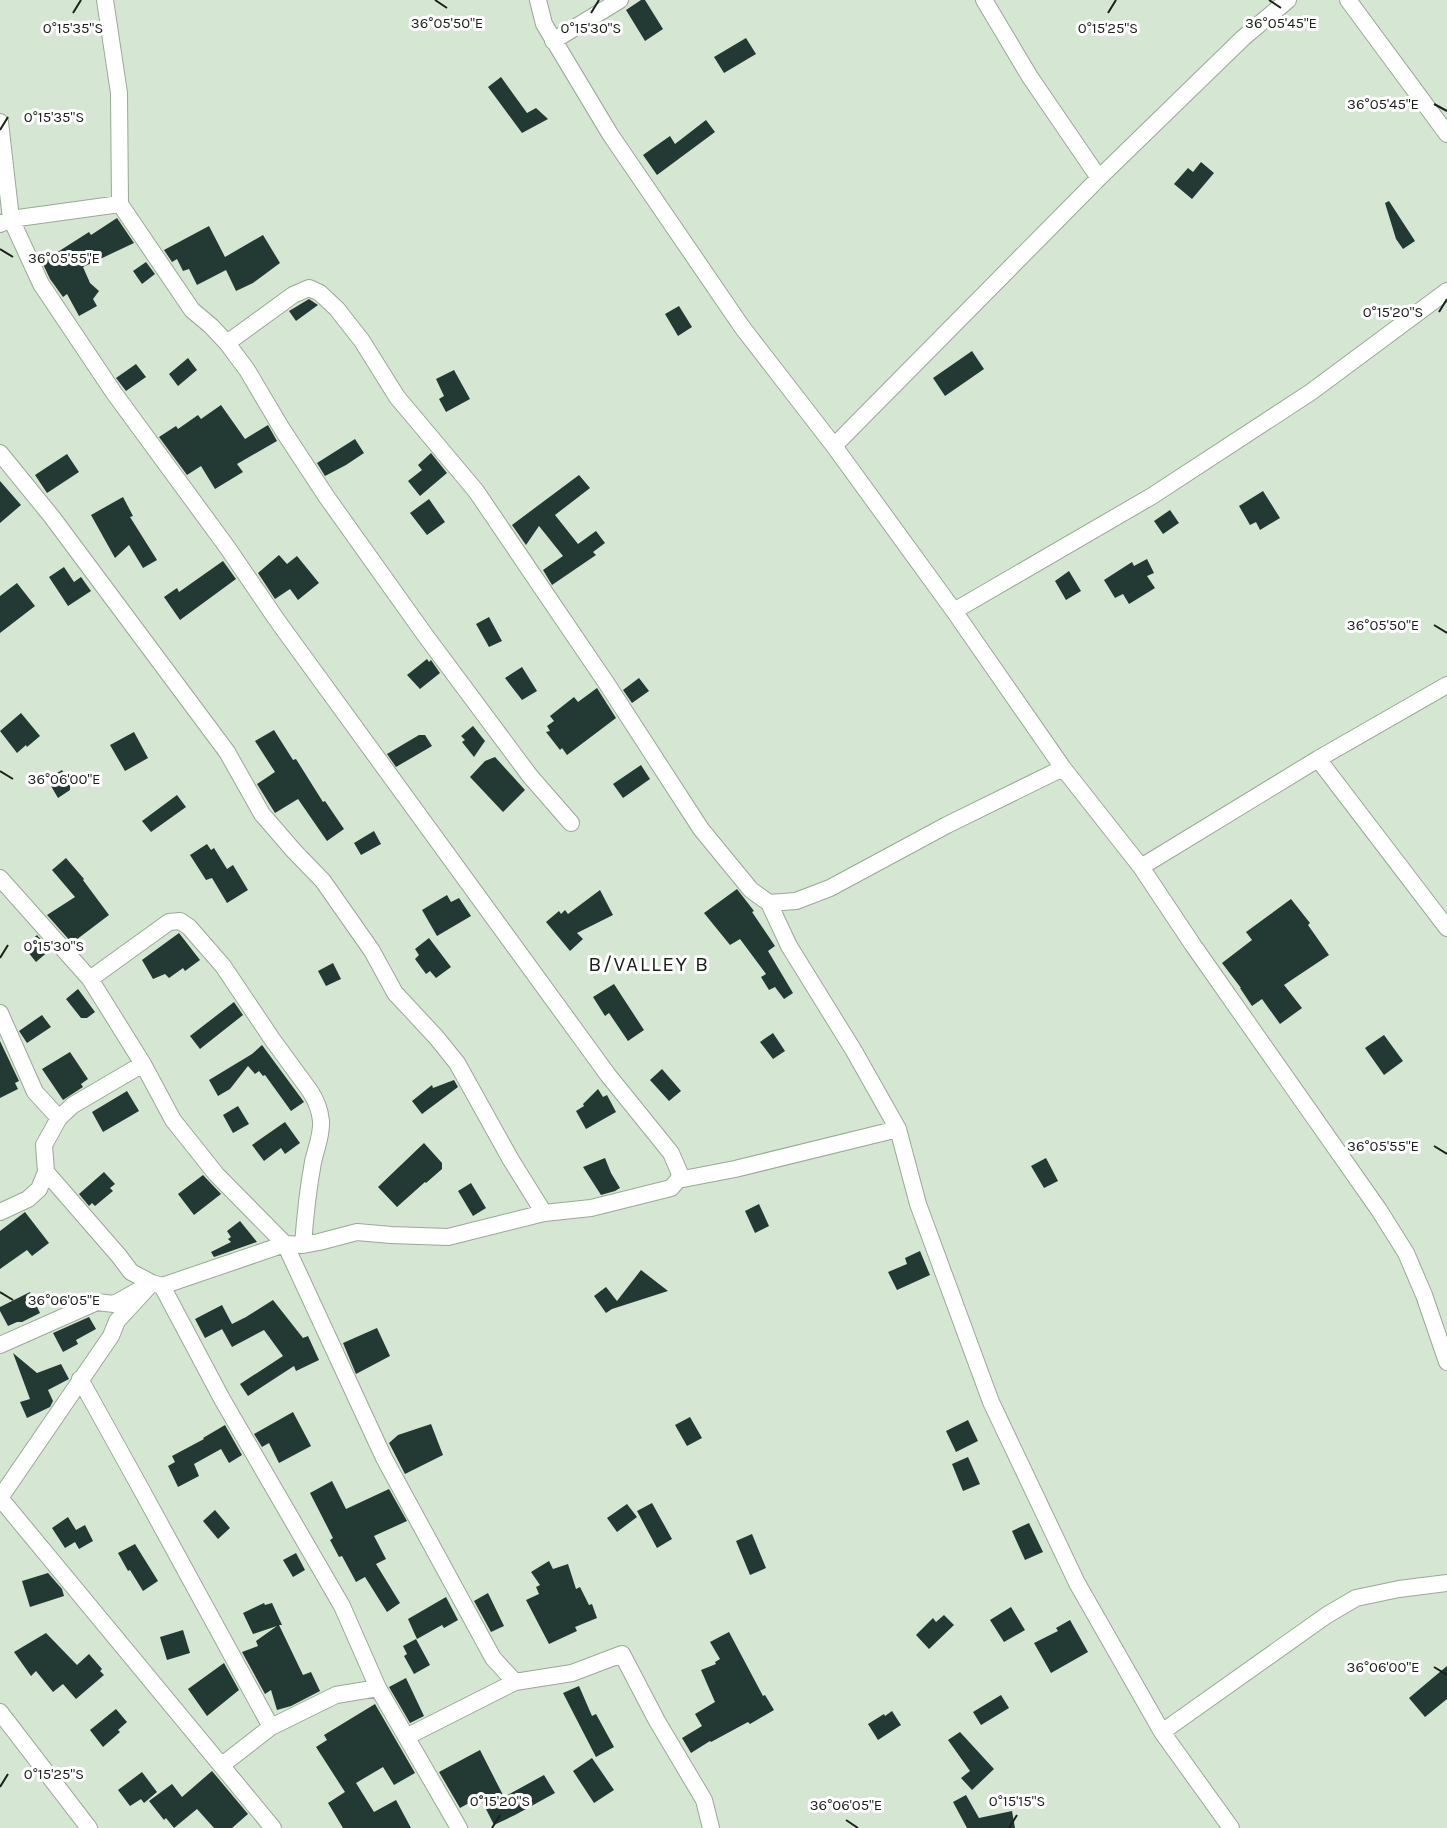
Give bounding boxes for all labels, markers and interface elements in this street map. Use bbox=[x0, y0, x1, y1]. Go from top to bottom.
text: 36°05'50"E bbox=[411, 14, 483, 32]
text: 36°05'45"E bbox=[1245, 14, 1317, 32]
text: 0°15'35"S bbox=[43, 19, 103, 37]
text: 0°15'30"S bbox=[561, 19, 621, 37]
text: 0°15'25"S bbox=[1078, 19, 1138, 37]
text: 36°05'45"E bbox=[1347, 95, 1419, 113]
text: 0°15'35"S bbox=[24, 108, 84, 126]
text: 36°05'55"E bbox=[28, 249, 100, 267]
text: 0°15'20"S bbox=[1363, 303, 1423, 321]
text: 36°05'50"E bbox=[1347, 616, 1419, 634]
text: 36°06'00"E bbox=[28, 770, 100, 788]
text: 0°15'30"S bbox=[24, 937, 84, 955]
district label: B/VALLEY B bbox=[588, 952, 710, 976]
text: 36°05'55"E bbox=[1347, 1137, 1419, 1155]
text: 36°06'05"E bbox=[28, 1291, 100, 1309]
text: 36°06'00"E bbox=[1347, 1658, 1419, 1676]
text: 0°15'25"S bbox=[24, 1765, 84, 1783]
text: 0°15'20"S bbox=[470, 1792, 530, 1810]
text: 0°15'15"S bbox=[989, 1792, 1045, 1810]
text: 36°06'05"E bbox=[810, 1796, 882, 1814]

